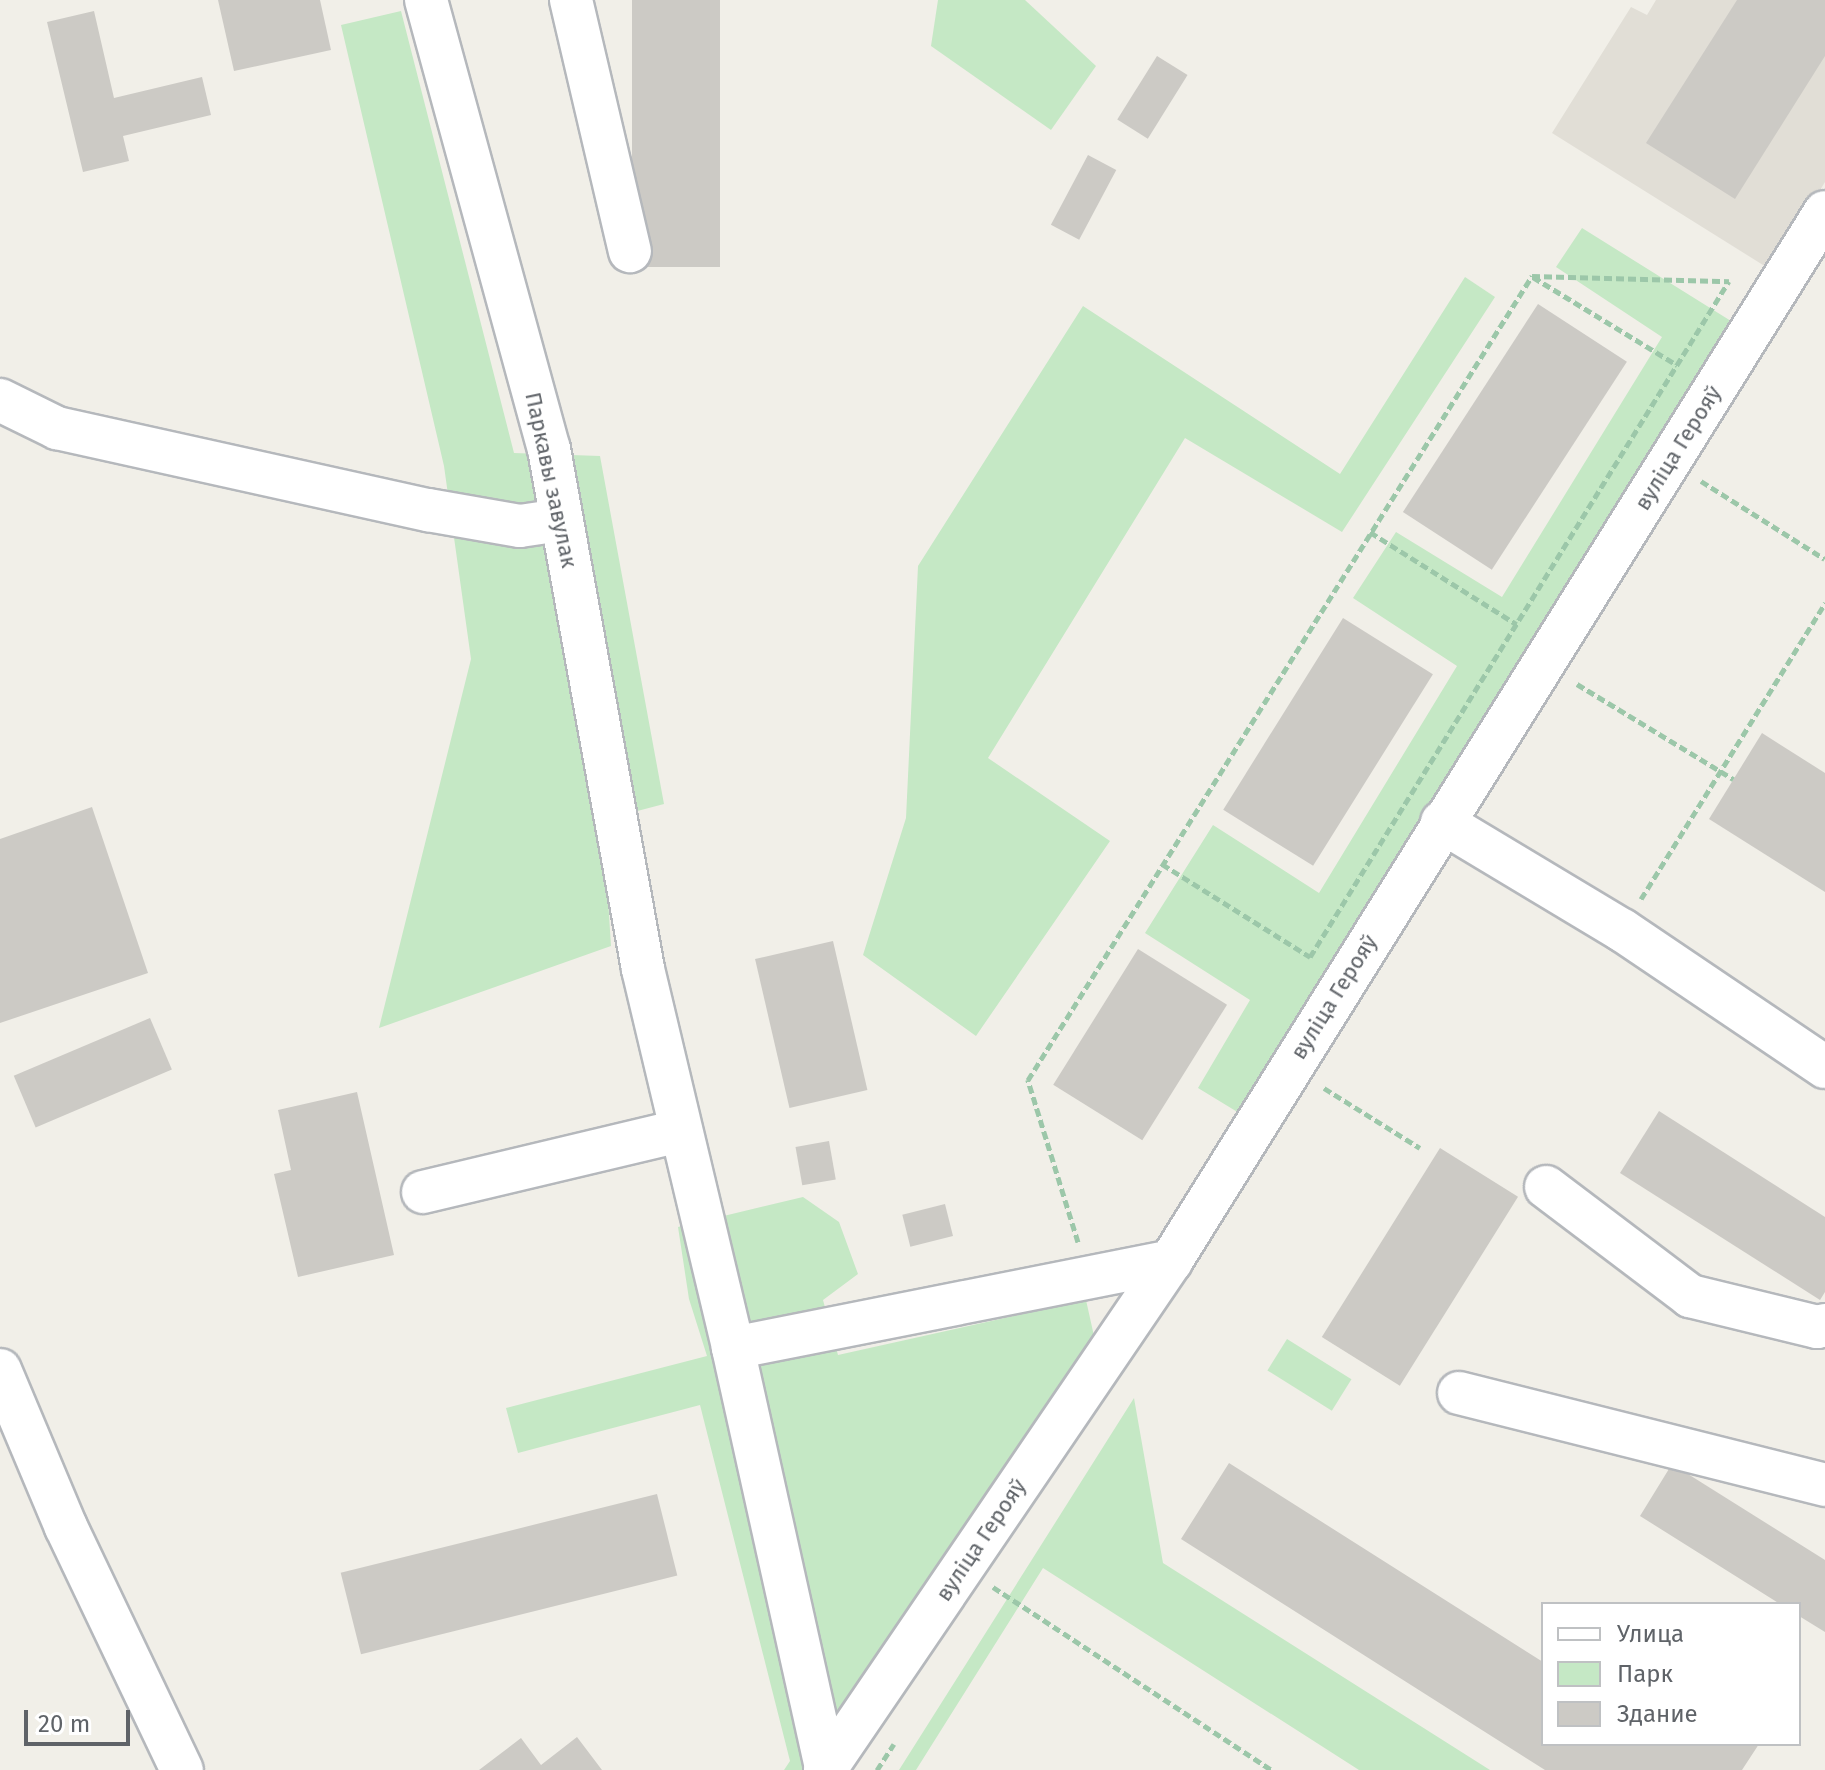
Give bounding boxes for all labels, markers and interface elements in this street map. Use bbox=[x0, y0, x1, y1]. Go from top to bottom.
street label: вуліца Герояў bbox=[1629, 381, 1727, 515]
street label: Паркавы завулак bbox=[519, 390, 583, 570]
street label: вуліца Герояў bbox=[1285, 930, 1383, 1064]
street label: вуліца Герояў bbox=[930, 1474, 1032, 1606]
legend bbox=[1541, 1602, 1801, 1746]
text: Улица bbox=[1617, 1620, 1684, 1648]
text: Парк bbox=[1617, 1660, 1673, 1688]
scale bar bbox=[28, 1694, 134, 1744]
text: Здание bbox=[1617, 1700, 1698, 1728]
text: 20 m bbox=[38, 1710, 90, 1738]

